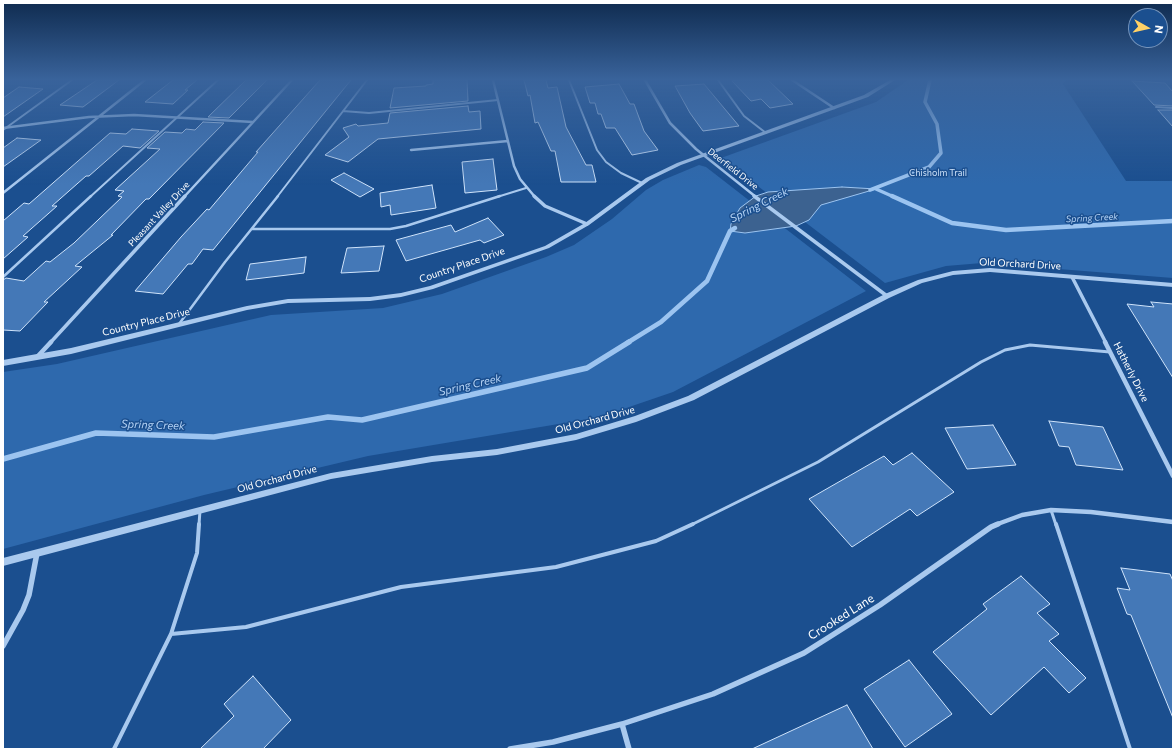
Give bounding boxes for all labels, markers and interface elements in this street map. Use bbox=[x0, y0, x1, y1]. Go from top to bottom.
north arrow bbox=[1128, 8, 1168, 48]
text: N bbox=[1152, 25, 1166, 35]
street label: Deerfield Drive bbox=[706, 146, 760, 192]
park label: Chisholm Trail bbox=[909, 168, 967, 178]
street label: Pleasant Valley Drive bbox=[126, 179, 192, 249]
water label: Spring Creek bbox=[728, 185, 790, 225]
water label: Spring Creek bbox=[1066, 211, 1118, 225]
street label: Country Place Drive bbox=[418, 245, 506, 285]
street label: Old Orchard Drive bbox=[979, 256, 1061, 272]
street label: Country Place Drive bbox=[101, 305, 191, 339]
street label: Hatherly Drive bbox=[1111, 340, 1151, 404]
water label: Spring Creek bbox=[437, 371, 503, 399]
street label: Old Orchard Drive bbox=[554, 404, 636, 436]
water label: Spring Creek bbox=[121, 417, 185, 433]
street label: Old Orchard Drive bbox=[236, 463, 318, 495]
street label: Crooked Lane bbox=[805, 591, 877, 643]

